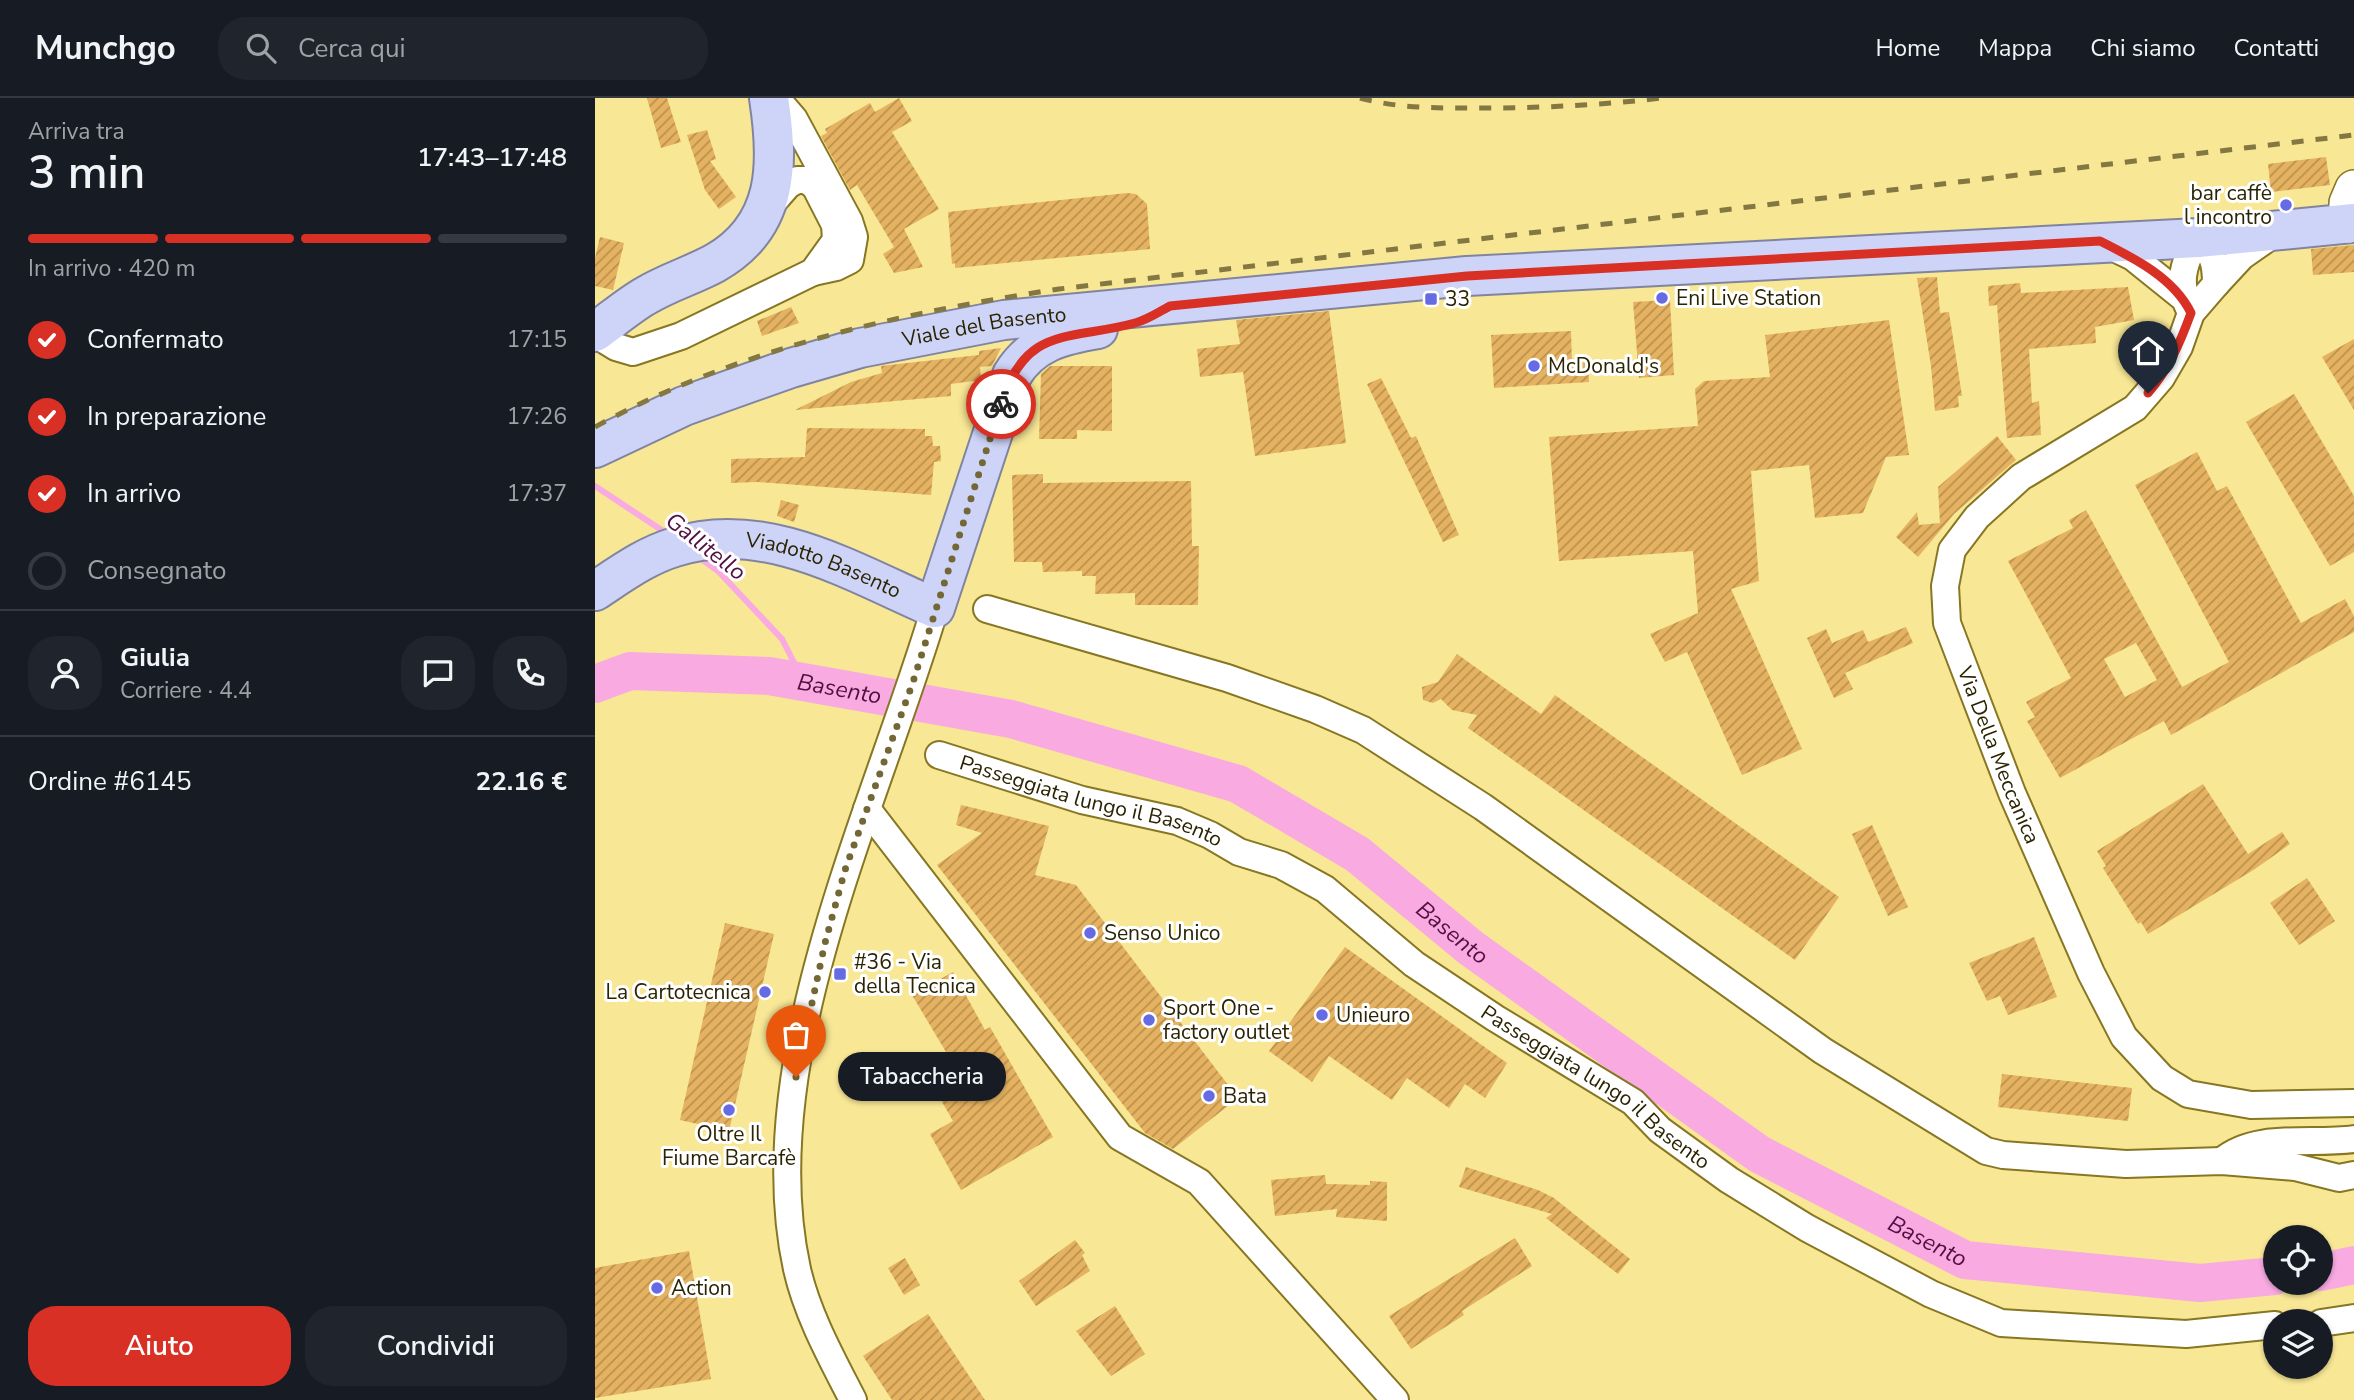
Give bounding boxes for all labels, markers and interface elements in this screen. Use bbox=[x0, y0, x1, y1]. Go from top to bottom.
search box bbox=[218, 17, 708, 80]
text: Munchgo bbox=[35, 26, 176, 71]
icon: search bbox=[242, 29, 280, 67]
text: Cerca qui bbox=[298, 31, 406, 66]
text: Home bbox=[1875, 32, 1940, 64]
text: Mappa bbox=[1978, 32, 2052, 64]
text: Chi siamo bbox=[2090, 32, 2196, 64]
text: Contatti bbox=[2234, 32, 2319, 64]
text: Arriva tra bbox=[28, 116, 125, 147]
text: 17:43–17:48 bbox=[417, 140, 567, 175]
text: 3 min bbox=[28, 141, 145, 204]
place label: bar caffè l incontro bbox=[2184, 179, 2272, 231]
marker: bar caffè l incontro bbox=[2278, 197, 2294, 213]
text: In arrivo · 420 m bbox=[28, 253, 195, 284]
place label: Eni Live Station bbox=[1676, 284, 1821, 312]
place label: 33 bbox=[1445, 285, 1470, 313]
marker: Eni Live Station bbox=[1654, 290, 1670, 306]
marker: 33 bbox=[1423, 291, 1439, 307]
street label: Viale del Basento bbox=[899, 300, 1067, 354]
icon: check bbox=[28, 321, 66, 359]
pin bbox=[2118, 321, 2178, 393]
text: Confermato bbox=[87, 322, 224, 357]
text: 17:15 bbox=[507, 324, 567, 355]
icon: home bbox=[2129, 332, 2167, 370]
place label: McDonald's bbox=[1548, 352, 1659, 380]
marker: McDonald's bbox=[1526, 358, 1542, 374]
courier bbox=[966, 369, 1036, 439]
icon: bike bbox=[982, 385, 1020, 423]
icon: check bbox=[28, 398, 66, 436]
text: In preparazione bbox=[87, 399, 266, 434]
text: 17:26 bbox=[507, 401, 567, 432]
icon: check bbox=[28, 475, 66, 513]
text: In arrivo bbox=[87, 476, 181, 511]
text: 17:37 bbox=[507, 478, 567, 509]
water label: Gallitello bbox=[659, 505, 752, 588]
street label: Viadotto Basento bbox=[743, 526, 906, 605]
text: Consegnato bbox=[87, 553, 226, 588]
button: person bbox=[28, 636, 102, 710]
button: chat bbox=[401, 636, 475, 710]
button: phone bbox=[493, 636, 567, 710]
text: Giulia bbox=[120, 640, 190, 675]
street label: Via Della Meccanica bbox=[1950, 661, 2047, 848]
water label: Basento bbox=[795, 666, 884, 712]
text: Corriere · 4.4 bbox=[120, 675, 252, 706]
street label: Passeggiata lungo il Basento bbox=[956, 748, 1228, 853]
text: Ordine #6145 bbox=[28, 764, 192, 799]
text: 22.16 € bbox=[476, 764, 567, 799]
water label: Basento bbox=[1409, 894, 1495, 972]
place label: Senso Unico bbox=[1104, 919, 1220, 947]
marker: Senso Unico bbox=[1082, 925, 1098, 941]
place label: #36 - Via della Tecnica bbox=[854, 948, 976, 1000]
marker: #36 - Via della Tecnica bbox=[832, 966, 848, 982]
place label: La Cartotecnica bbox=[606, 978, 751, 1006]
marker: La Cartotecnica bbox=[757, 984, 773, 1000]
place label: Sport One - factory outlet bbox=[1163, 994, 1290, 1046]
street label: Passeggiata lungo il Basento bbox=[1475, 999, 1716, 1176]
place label: Unieuro bbox=[1336, 1001, 1410, 1029]
pin bbox=[766, 1005, 826, 1077]
marker: Unieuro bbox=[1314, 1007, 1330, 1023]
marker: Sport One - factory outlet bbox=[1141, 1012, 1157, 1028]
icon: bag bbox=[777, 1016, 815, 1054]
callout: Tabaccheria bbox=[838, 1052, 1006, 1102]
text: Tabaccheria bbox=[860, 1061, 984, 1092]
place label: Bata bbox=[1223, 1082, 1267, 1110]
marker: Bata bbox=[1201, 1088, 1217, 1104]
marker: Oltre Il Fiume Barcafè bbox=[721, 1102, 737, 1118]
place label: Oltre Il Fiume Barcafè bbox=[662, 1120, 796, 1172]
water label: Basento bbox=[1883, 1208, 1972, 1274]
map controls bbox=[2263, 1225, 2333, 1379]
button: locate bbox=[2263, 1225, 2333, 1295]
place label: Action bbox=[671, 1274, 732, 1302]
marker: Action bbox=[649, 1280, 665, 1296]
button: Aiuto bbox=[28, 1306, 291, 1386]
button: Condividi bbox=[305, 1306, 567, 1386]
button: layers bbox=[2263, 1309, 2333, 1379]

